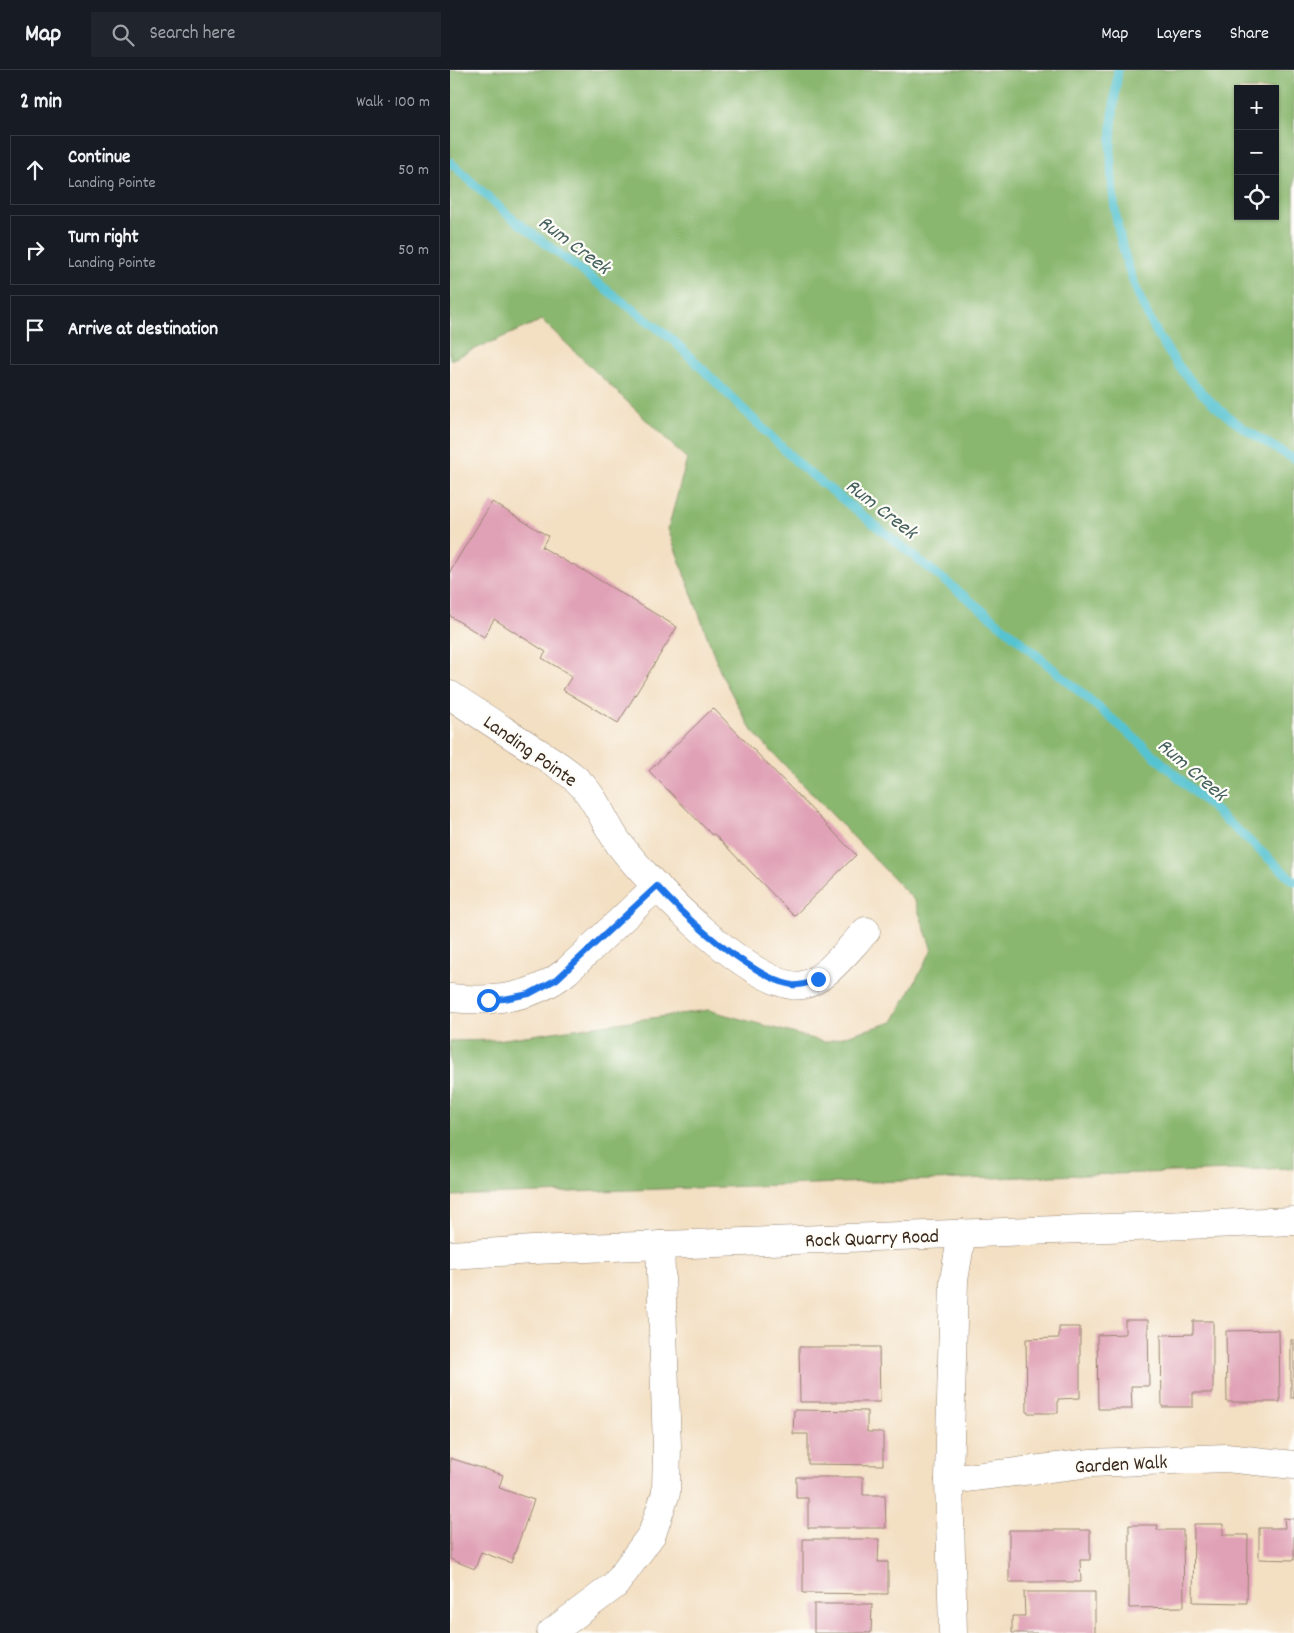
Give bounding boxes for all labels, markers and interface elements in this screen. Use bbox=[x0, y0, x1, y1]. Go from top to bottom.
search box bbox=[91, 12, 441, 57]
text: Map bbox=[25, 18, 61, 52]
icon: search bbox=[109, 21, 137, 49]
text: Search here bbox=[149, 21, 235, 48]
text: Map bbox=[1101, 22, 1128, 47]
text: Layers bbox=[1156, 22, 1202, 47]
text: Share bbox=[1230, 22, 1269, 47]
map controls bbox=[1234, 85, 1279, 220]
button: + bbox=[1234, 85, 1279, 130]
text: 2 min bbox=[20, 88, 62, 118]
text: Walk · 100 m bbox=[356, 91, 430, 114]
button: − bbox=[1234, 130, 1279, 175]
text: Continue bbox=[68, 145, 130, 172]
icon: ahead bbox=[21, 156, 49, 184]
text: 50 m bbox=[398, 159, 429, 182]
text: Landing Pointe bbox=[68, 172, 156, 195]
button: locate bbox=[1234, 175, 1279, 220]
water label: Rum Creek bbox=[531, 209, 618, 285]
text: Turn right bbox=[68, 225, 139, 252]
icon: right bbox=[21, 236, 49, 264]
text: 50 m bbox=[398, 239, 429, 262]
text: Landing Pointe bbox=[68, 252, 156, 275]
icon: arrive bbox=[21, 316, 49, 344]
text: Arrive at destination bbox=[68, 317, 218, 344]
water label: Rum Creek bbox=[838, 473, 924, 549]
street label: Landing Pointe bbox=[476, 710, 582, 795]
water label: Rum Creek bbox=[1150, 732, 1234, 812]
route end bbox=[807, 968, 830, 991]
route start bbox=[477, 989, 500, 1012]
street label: Rock Quarry Road bbox=[805, 1224, 940, 1256]
street label: Garden Walk bbox=[1074, 1450, 1168, 1482]

